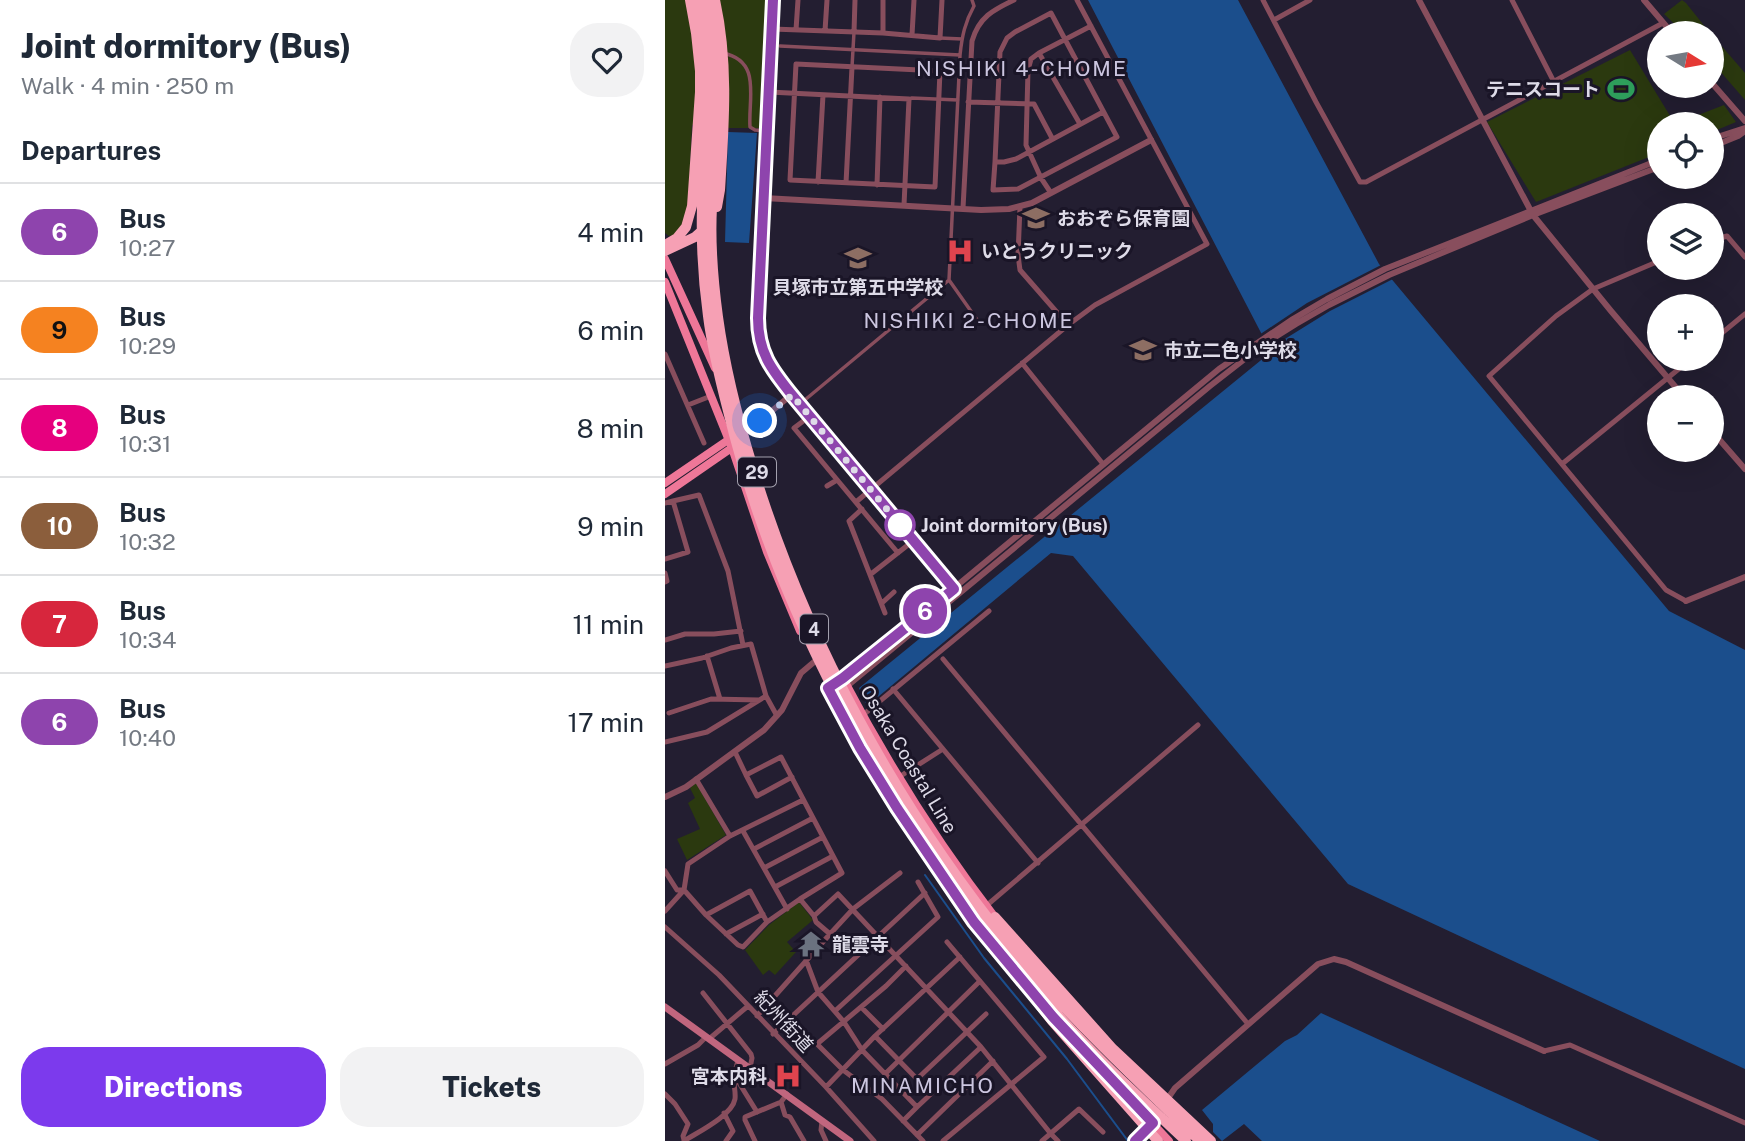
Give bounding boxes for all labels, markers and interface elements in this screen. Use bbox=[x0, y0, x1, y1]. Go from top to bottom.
north arrow bbox=[1647, 21, 1724, 98]
map controls bbox=[1647, 21, 1724, 462]
button: heart bbox=[570, 23, 644, 97]
text: Joint dormitory (Bus) bbox=[21, 27, 351, 65]
district label: NISHIKI 4-CHOME bbox=[916, 56, 1128, 81]
text: Walk · 4 min · 250 m bbox=[21, 72, 234, 99]
sports icon: テニスコート bbox=[1606, 74, 1636, 104]
place label: テニスコート bbox=[1486, 78, 1600, 100]
button: locate bbox=[1647, 112, 1724, 189]
text: Departures bbox=[21, 135, 161, 166]
text: Bus bbox=[119, 203, 166, 234]
school or university icon: おおぞら保育園 bbox=[1021, 203, 1051, 233]
button: layers bbox=[1647, 203, 1724, 280]
place label: おおぞら保育園 bbox=[1057, 207, 1190, 229]
text: 4 min bbox=[577, 217, 644, 248]
text: 6 bbox=[52, 218, 67, 246]
text: 10:27 bbox=[119, 234, 176, 261]
hospital icon: いとうクリニック bbox=[945, 236, 975, 266]
place label: いとうクリニック bbox=[981, 240, 1133, 262]
school or university icon: 貝塚市立第五中学校 bbox=[843, 243, 873, 273]
place label: 貝塚市立第五中学校 bbox=[772, 276, 944, 298]
button: + bbox=[1647, 294, 1724, 371]
text: Bus bbox=[119, 301, 166, 332]
district label: NISHIKI 2-CHOME bbox=[863, 308, 1075, 333]
text: 6 min bbox=[577, 315, 644, 346]
text: 9 bbox=[52, 316, 67, 344]
text: 10:29 bbox=[119, 332, 176, 359]
school or university icon: 市立二色小学校 bbox=[1128, 335, 1158, 365]
place label: 市立二色小学校 bbox=[1164, 339, 1297, 361]
button: − bbox=[1647, 385, 1724, 462]
text: Bus bbox=[119, 399, 166, 430]
your location bbox=[742, 403, 777, 438]
text: 8 min bbox=[577, 413, 644, 444]
text: 8 bbox=[51, 414, 68, 442]
text: 10:31 bbox=[119, 430, 171, 457]
road number: 29 bbox=[738, 458, 776, 486]
text: Bus bbox=[119, 497, 166, 528]
marker: Joint dormitory (Bus) bbox=[885, 510, 915, 540]
text: 9 min bbox=[577, 511, 644, 542]
text: 10 bbox=[47, 512, 72, 540]
place label: Joint dormitory (Bus) bbox=[921, 514, 1108, 536]
text: 10:32 bbox=[119, 528, 176, 555]
line badge: 6 bbox=[902, 588, 948, 634]
text: Bus bbox=[119, 595, 166, 626]
text: 6 bbox=[917, 597, 933, 625]
text: 11 min bbox=[572, 609, 644, 640]
text: 7 bbox=[52, 610, 67, 638]
road number: 4 bbox=[800, 614, 828, 644]
text: 10:34 bbox=[119, 626, 177, 653]
street label: Osaka Coastal Line bbox=[856, 681, 962, 837]
text: Bus bbox=[119, 693, 166, 724]
text: 17 min bbox=[567, 707, 644, 738]
text: 6 bbox=[52, 708, 67, 736]
text: 10:40 bbox=[119, 724, 176, 751]
temple icon: 龍雲寺 bbox=[796, 929, 826, 959]
place label: 龍雲寺 bbox=[832, 933, 889, 955]
street label: 紀州街道 bbox=[750, 986, 818, 1056]
button: Directions bbox=[21, 1047, 326, 1127]
button: Tickets bbox=[340, 1047, 644, 1127]
hospital icon: 宮本内科 bbox=[773, 1061, 803, 1091]
place label: 宮本内科 bbox=[691, 1065, 767, 1087]
district label: MINAMICHO bbox=[851, 1073, 995, 1098]

